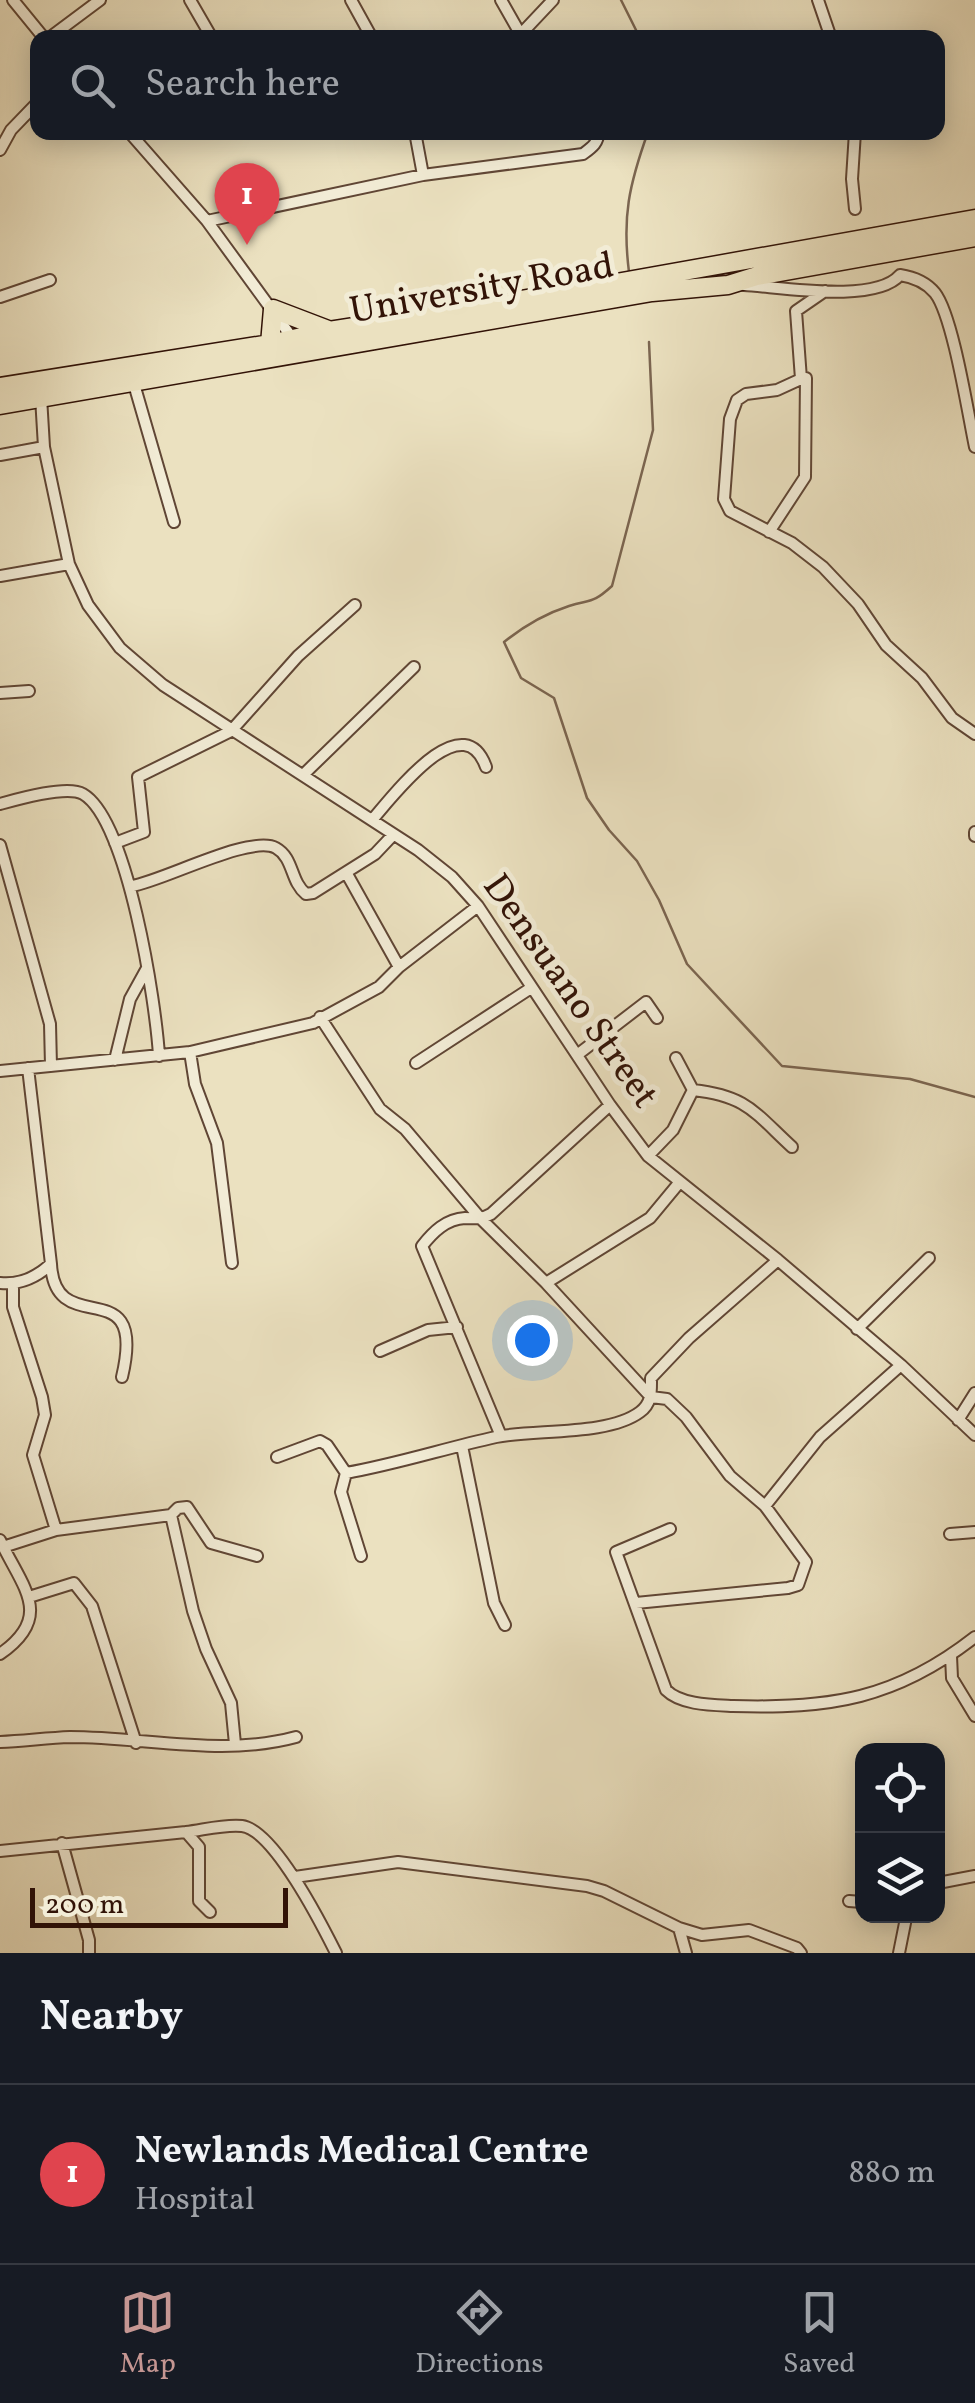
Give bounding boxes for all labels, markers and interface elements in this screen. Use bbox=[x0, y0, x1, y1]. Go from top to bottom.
search box bbox=[30, 30, 945, 140]
icon: search bbox=[65, 58, 120, 113]
text: Search here bbox=[145, 59, 340, 112]
pin: 1 bbox=[214, 162, 280, 245]
street label: University Road bbox=[346, 241, 618, 339]
street label: Densuano Street bbox=[468, 864, 670, 1120]
your location bbox=[507, 1315, 558, 1366]
map controls bbox=[855, 1743, 945, 1923]
button: locate bbox=[855, 1743, 945, 1833]
button: layers bbox=[855, 1833, 945, 1923]
scale bar bbox=[30, 1883, 288, 1928]
text: 200 m bbox=[45, 1886, 124, 1925]
text: Nearby bbox=[40, 1989, 183, 2048]
text: Newlands Medical Centre bbox=[135, 2126, 589, 2179]
text: 1 bbox=[66, 2152, 79, 2196]
text: 880 m bbox=[849, 2152, 935, 2196]
text: Hospital bbox=[135, 2179, 255, 2223]
tab: Map bbox=[120, 2285, 176, 2384]
tab: Directions bbox=[415, 2285, 544, 2384]
tab: Saved bbox=[783, 2285, 855, 2384]

